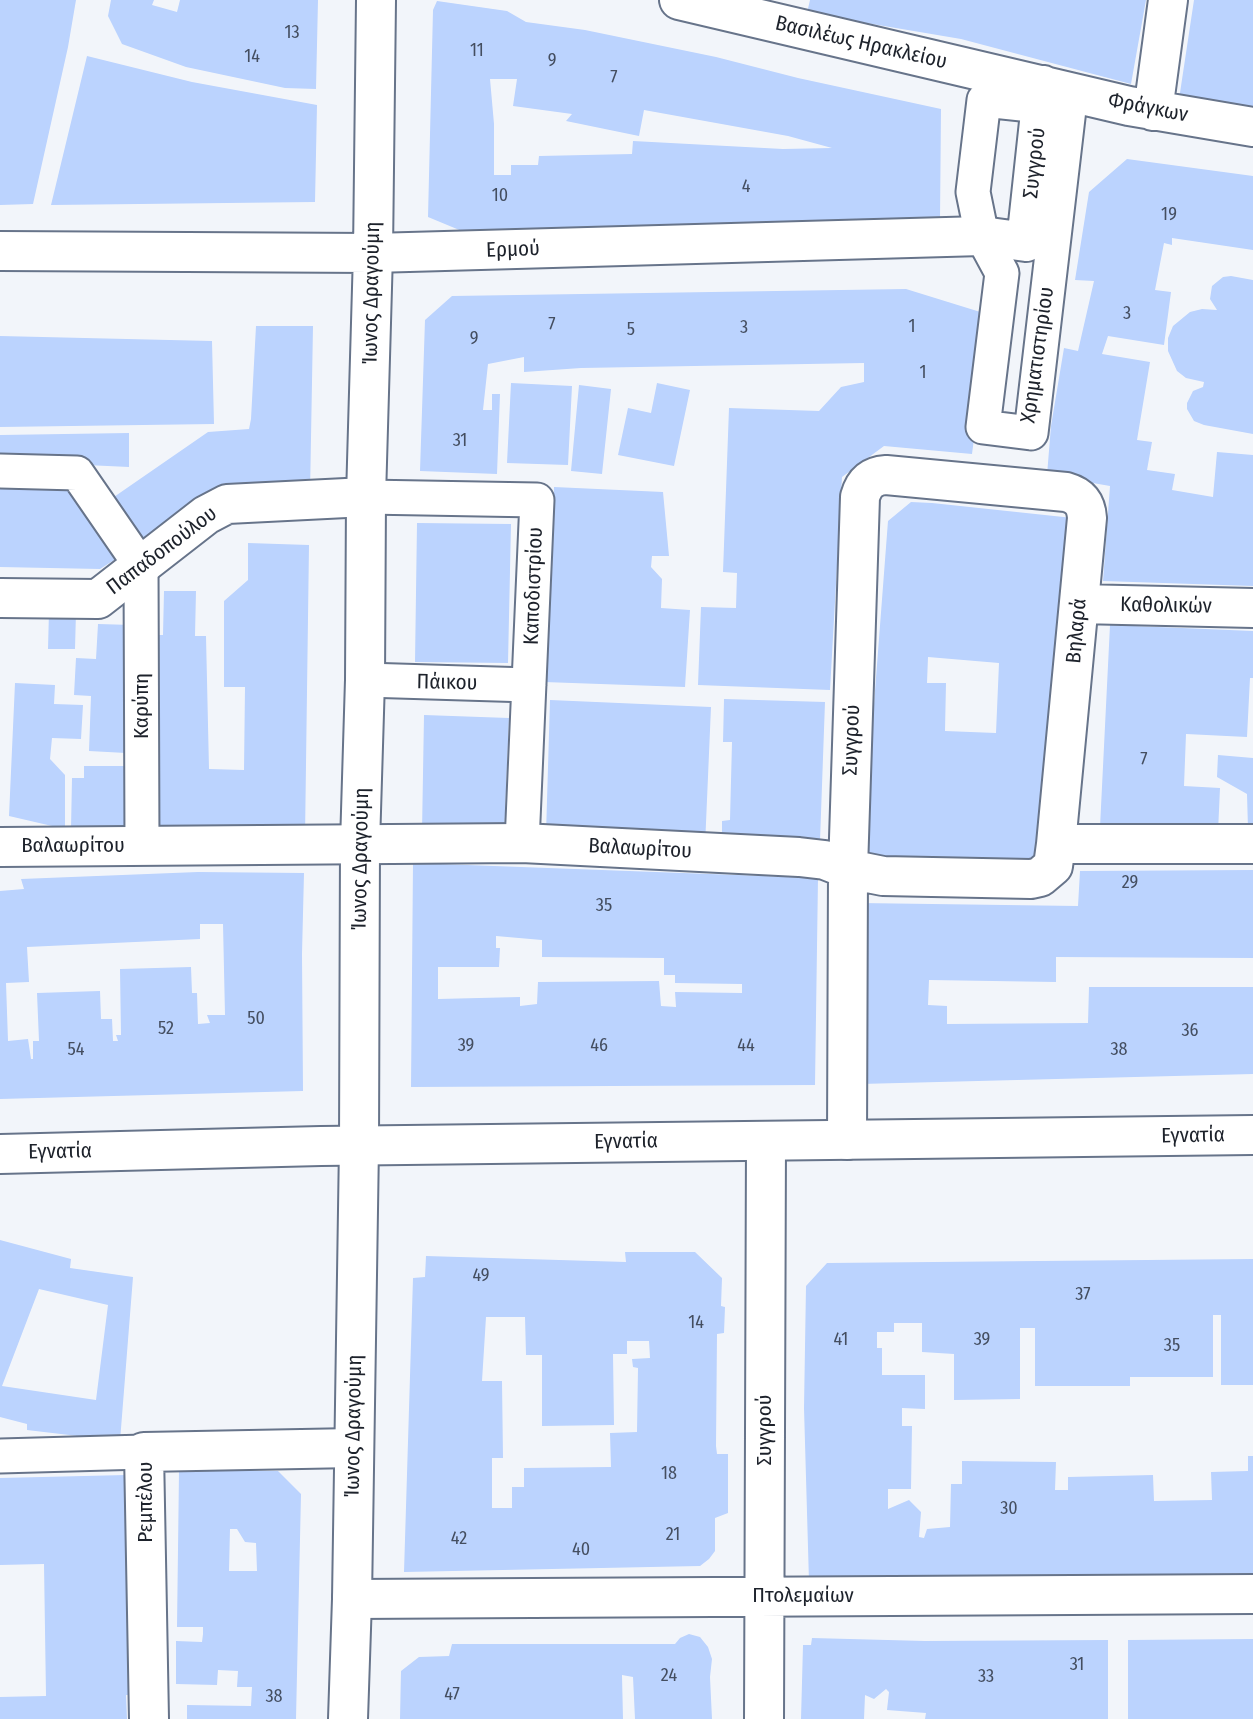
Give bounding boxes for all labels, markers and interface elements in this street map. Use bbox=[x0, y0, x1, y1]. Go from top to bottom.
street label: Βασιλέως Ηρακλείου bbox=[773, 11, 949, 75]
house number: 13 bbox=[284, 22, 300, 44]
house number: 11 bbox=[470, 40, 484, 62]
house number: 14 bbox=[244, 46, 260, 68]
house number: 9 bbox=[548, 50, 556, 72]
house number: 7 bbox=[610, 67, 618, 89]
street label: Φράγκων bbox=[1106, 88, 1190, 128]
street label: Συγγρού bbox=[1019, 126, 1051, 200]
house number: 4 bbox=[742, 176, 750, 198]
house number: 10 bbox=[492, 185, 508, 207]
house number: 19 bbox=[1161, 204, 1177, 226]
street label: Ίωνος Δραγούμη bbox=[358, 221, 386, 365]
street label: Ερμού bbox=[486, 236, 540, 264]
street label: Χρηματιστηρίου bbox=[1016, 285, 1060, 425]
house number: 3 bbox=[1123, 303, 1131, 325]
house number: 7 bbox=[548, 314, 556, 336]
house number: 1 bbox=[908, 316, 916, 338]
house number: 3 bbox=[740, 317, 748, 339]
house number: 5 bbox=[627, 319, 635, 341]
house number: 9 bbox=[470, 328, 478, 350]
house number: 1 bbox=[919, 362, 927, 384]
house number: 31 bbox=[453, 430, 467, 452]
street label: Παπαδοπούλου bbox=[102, 501, 222, 601]
street label: Καποδιστρίου bbox=[519, 527, 549, 645]
street label: Καθολικών bbox=[1120, 593, 1212, 619]
street label: Βηλαρά bbox=[1062, 597, 1092, 665]
street label: Πάικου bbox=[416, 670, 478, 696]
street label: Καρύπη bbox=[129, 673, 155, 739]
street label: Συγγρού bbox=[838, 704, 866, 776]
house number: 7 bbox=[1140, 749, 1148, 771]
street label: Ίωνος Δραγούμη bbox=[347, 787, 375, 931]
street label: Βαλαωρίτου bbox=[21, 833, 125, 859]
street label: Βαλαωρίτου bbox=[588, 834, 692, 864]
house number: 29 bbox=[1122, 872, 1138, 894]
house number: 35 bbox=[596, 895, 612, 917]
house number: 50 bbox=[247, 1008, 265, 1030]
house number: 52 bbox=[158, 1018, 174, 1040]
house number: 36 bbox=[1181, 1020, 1199, 1042]
house number: 39 bbox=[458, 1035, 474, 1057]
house number: 46 bbox=[590, 1035, 608, 1057]
house number: 44 bbox=[737, 1035, 755, 1057]
house number: 54 bbox=[68, 1039, 84, 1061]
house number: 38 bbox=[1110, 1039, 1128, 1061]
street label: Εγνατία bbox=[1161, 1123, 1225, 1149]
street label: Εγνατία bbox=[594, 1129, 658, 1155]
street label: Εγνατία bbox=[28, 1139, 92, 1165]
house number: 49 bbox=[472, 1265, 490, 1287]
house number: 37 bbox=[1075, 1284, 1091, 1306]
house number: 14 bbox=[688, 1312, 704, 1334]
house number: 41 bbox=[834, 1329, 848, 1351]
house number: 39 bbox=[974, 1329, 990, 1351]
house number: 35 bbox=[1164, 1335, 1180, 1357]
street label: Ίωνος Δραγούμη bbox=[340, 1354, 368, 1498]
street label: Συγγρού bbox=[752, 1395, 778, 1465]
street label: Ρεμπέλου bbox=[133, 1461, 159, 1543]
house number: 18 bbox=[661, 1463, 677, 1485]
house number: 30 bbox=[1000, 1498, 1018, 1520]
house number: 21 bbox=[666, 1524, 680, 1546]
house number: 42 bbox=[451, 1528, 467, 1550]
house number: 40 bbox=[572, 1539, 590, 1561]
street label: Πτολεμαίων bbox=[752, 1583, 854, 1609]
house number: 31 bbox=[1070, 1654, 1084, 1676]
house number: 24 bbox=[661, 1665, 677, 1687]
house number: 33 bbox=[978, 1666, 994, 1688]
house number: 47 bbox=[444, 1684, 460, 1706]
house number: 38 bbox=[265, 1686, 283, 1708]

